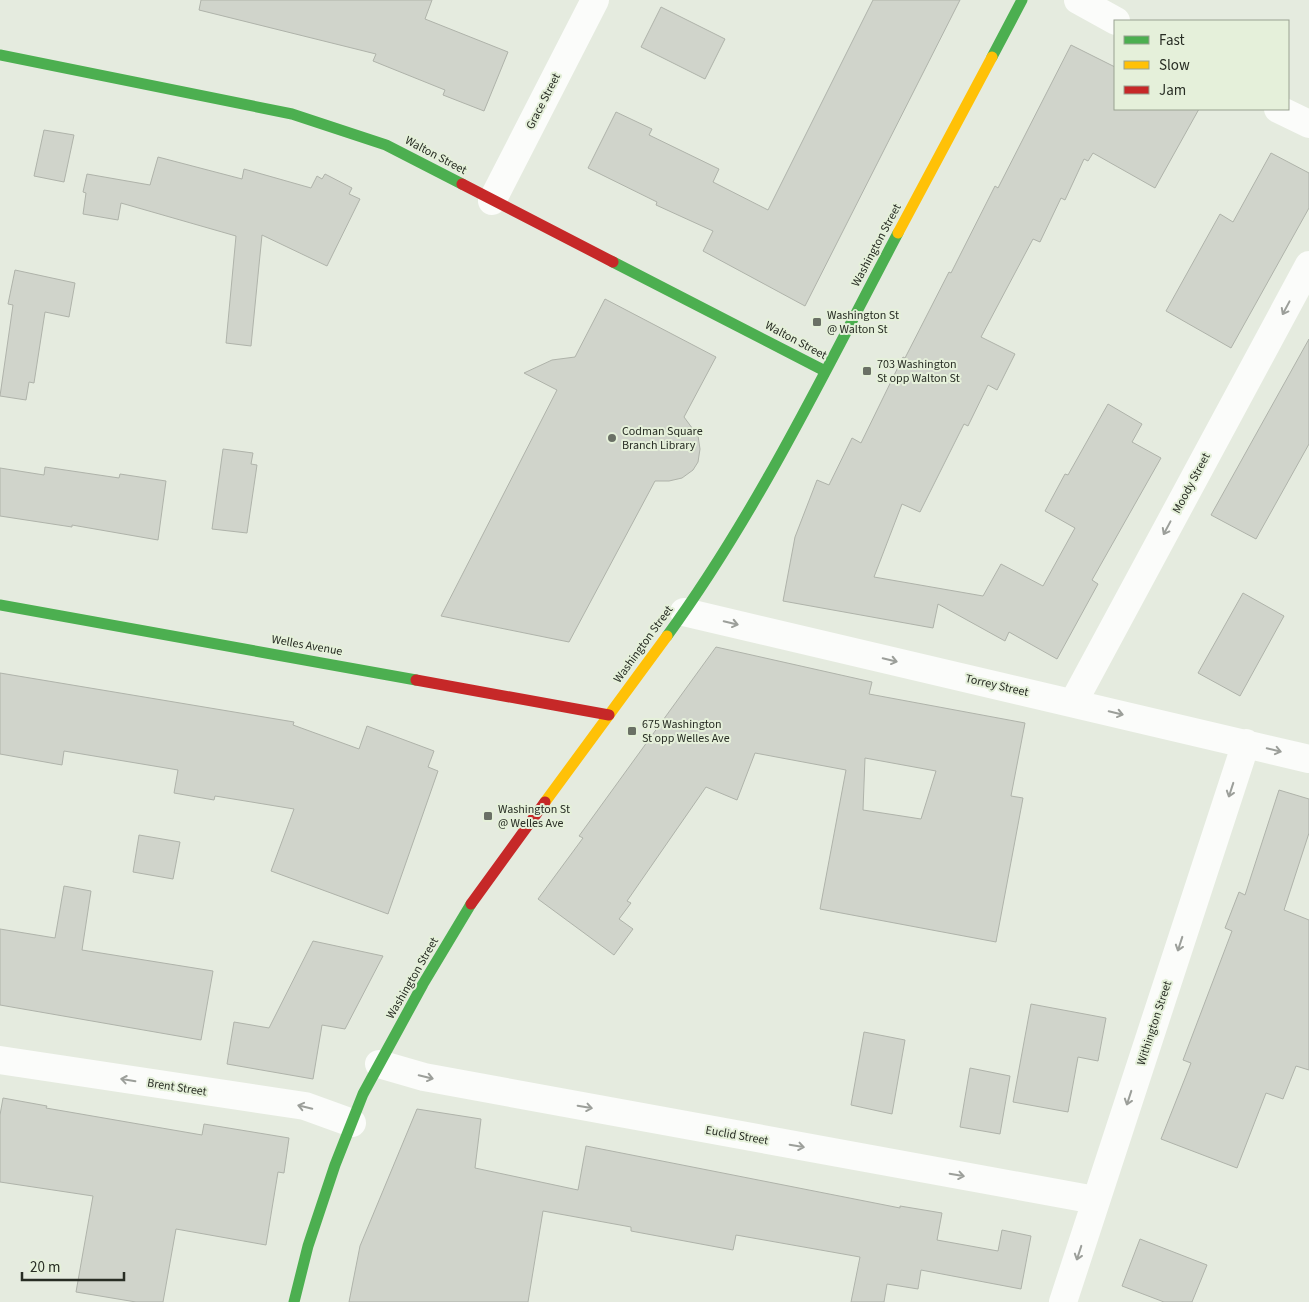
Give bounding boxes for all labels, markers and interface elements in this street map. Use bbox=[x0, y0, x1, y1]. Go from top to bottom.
legend bbox=[1114, 20, 1289, 110]
text: Fast bbox=[1159, 30, 1185, 51]
text: Slow bbox=[1159, 55, 1190, 76]
street label: Grace Street bbox=[522, 70, 565, 132]
text: Jam bbox=[1159, 80, 1186, 101]
street label: Walton Street bbox=[402, 132, 470, 179]
street label: Washington Street bbox=[847, 201, 906, 290]
one-way arrow bbox=[1281, 300, 1291, 315]
place label: Washington St @ Walton St bbox=[827, 307, 899, 338]
marker: Washington St @ Walton St bbox=[811, 316, 823, 328]
street label: Walton Street bbox=[762, 317, 830, 364]
place label: 703 Washington St opp Walton St bbox=[877, 356, 960, 387]
marker: 703 Washington St opp Walton St bbox=[861, 365, 873, 377]
place label: Codman Square Branch Library bbox=[622, 423, 703, 454]
marker: Codman Square Branch Library bbox=[606, 432, 618, 444]
street label: Moody Street bbox=[1168, 450, 1215, 517]
one-way arrow bbox=[1162, 520, 1172, 535]
street label: Washington Street bbox=[610, 602, 677, 686]
one-way arrow bbox=[723, 619, 739, 628]
street label: Welles Avenue bbox=[270, 631, 344, 660]
one-way arrow bbox=[881, 656, 897, 665]
street label: Torrey Street bbox=[964, 670, 1030, 701]
one-way arrow bbox=[1108, 709, 1124, 718]
place label: 675 Washington St opp Welles Ave bbox=[642, 716, 730, 747]
marker: 675 Washington St opp Welles Ave bbox=[626, 725, 638, 737]
one-way arrow bbox=[1266, 746, 1282, 755]
one-way arrow bbox=[1225, 781, 1235, 797]
place label: Washington St @ Welles Ave bbox=[498, 801, 570, 832]
marker: Washington St @ Welles Ave bbox=[482, 810, 494, 822]
street label: Washington Street bbox=[382, 934, 443, 1022]
one-way arrow bbox=[1175, 936, 1184, 951]
street label: Withington Street bbox=[1133, 979, 1176, 1068]
one-way arrow bbox=[417, 1073, 433, 1082]
one-way arrow bbox=[120, 1074, 136, 1084]
street label: Brent Street bbox=[146, 1074, 208, 1101]
one-way arrow bbox=[1124, 1090, 1133, 1106]
one-way arrow bbox=[298, 1102, 314, 1112]
one-way arrow bbox=[577, 1102, 593, 1112]
street label: Euclid Street bbox=[704, 1122, 770, 1149]
one-way arrow bbox=[788, 1141, 804, 1151]
one-way arrow bbox=[948, 1170, 964, 1180]
one-way arrow bbox=[1073, 1244, 1083, 1260]
scale bar bbox=[22, 1250, 125, 1282]
text: 20 m bbox=[30, 1257, 60, 1278]

